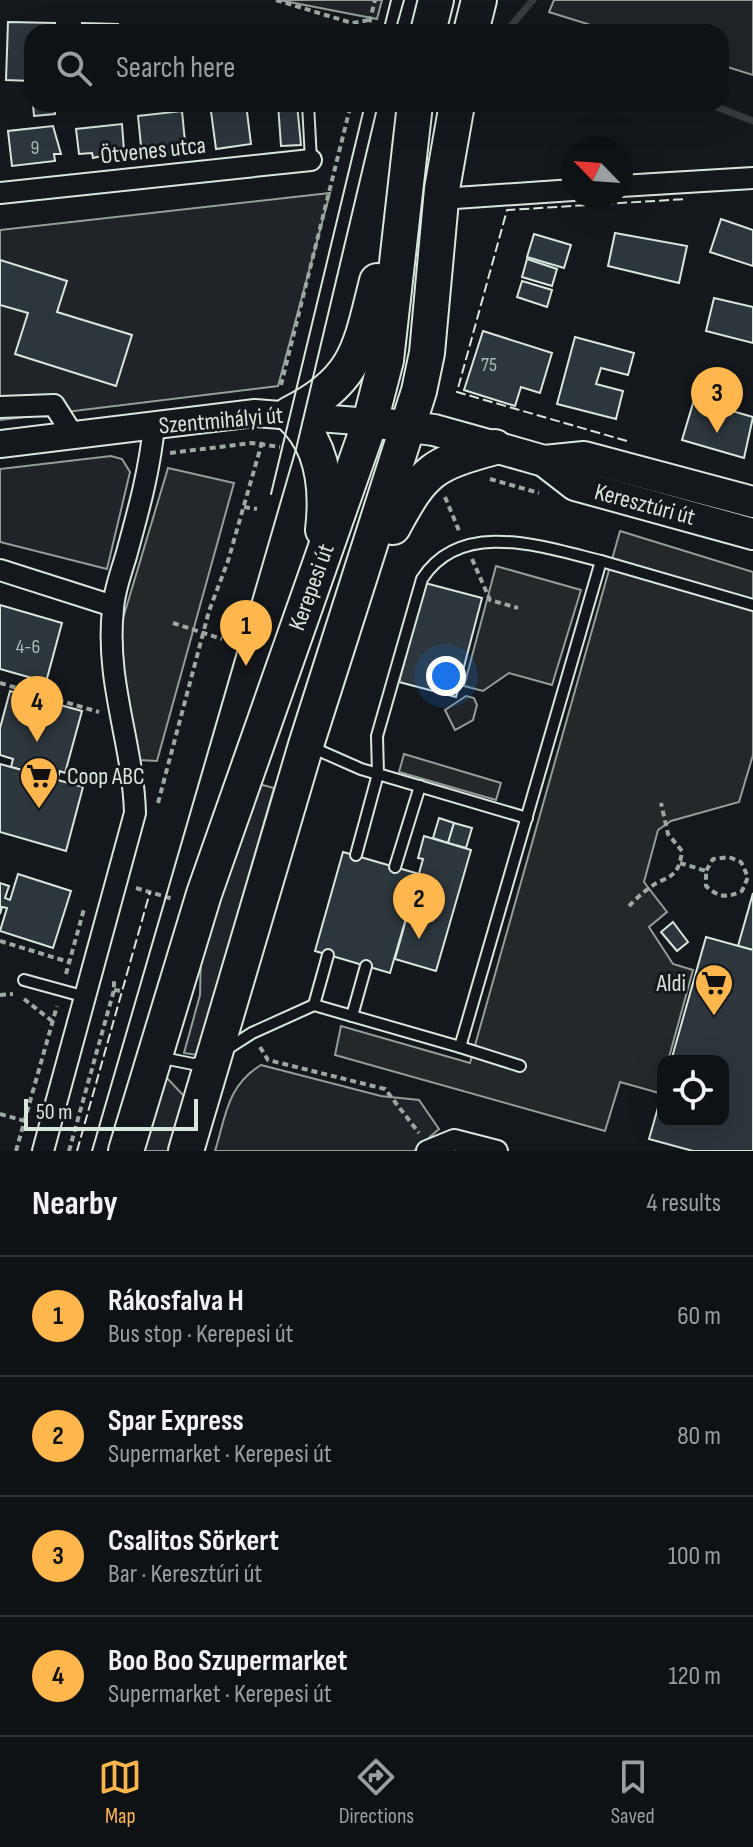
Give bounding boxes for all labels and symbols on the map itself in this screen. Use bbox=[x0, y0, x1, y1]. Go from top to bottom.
street label: Ötvenes utca bbox=[99, 131, 207, 170]
house number: 9 bbox=[31, 136, 39, 160]
north arrow bbox=[561, 136, 633, 208]
house number: 75 bbox=[481, 353, 497, 377]
pin: 3 bbox=[691, 367, 743, 433]
street label: Szentmihályi út bbox=[158, 401, 284, 440]
street label: Keresztúri út bbox=[591, 477, 698, 532]
street label: Kerepesi út bbox=[282, 540, 340, 634]
pin: 1 bbox=[220, 600, 272, 666]
house number: 4-6 bbox=[16, 635, 40, 659]
your location bbox=[426, 656, 466, 696]
pin: 4 bbox=[11, 676, 63, 742]
supermarket icon: Coop ABC bbox=[18, 755, 60, 810]
place label: Coop ABC bbox=[67, 762, 145, 791]
pin: 2 bbox=[393, 873, 445, 939]
supermarket icon: Aldi bbox=[693, 962, 735, 1017]
place label: Aldi bbox=[655, 969, 686, 998]
scale bar bbox=[24, 1095, 198, 1131]

